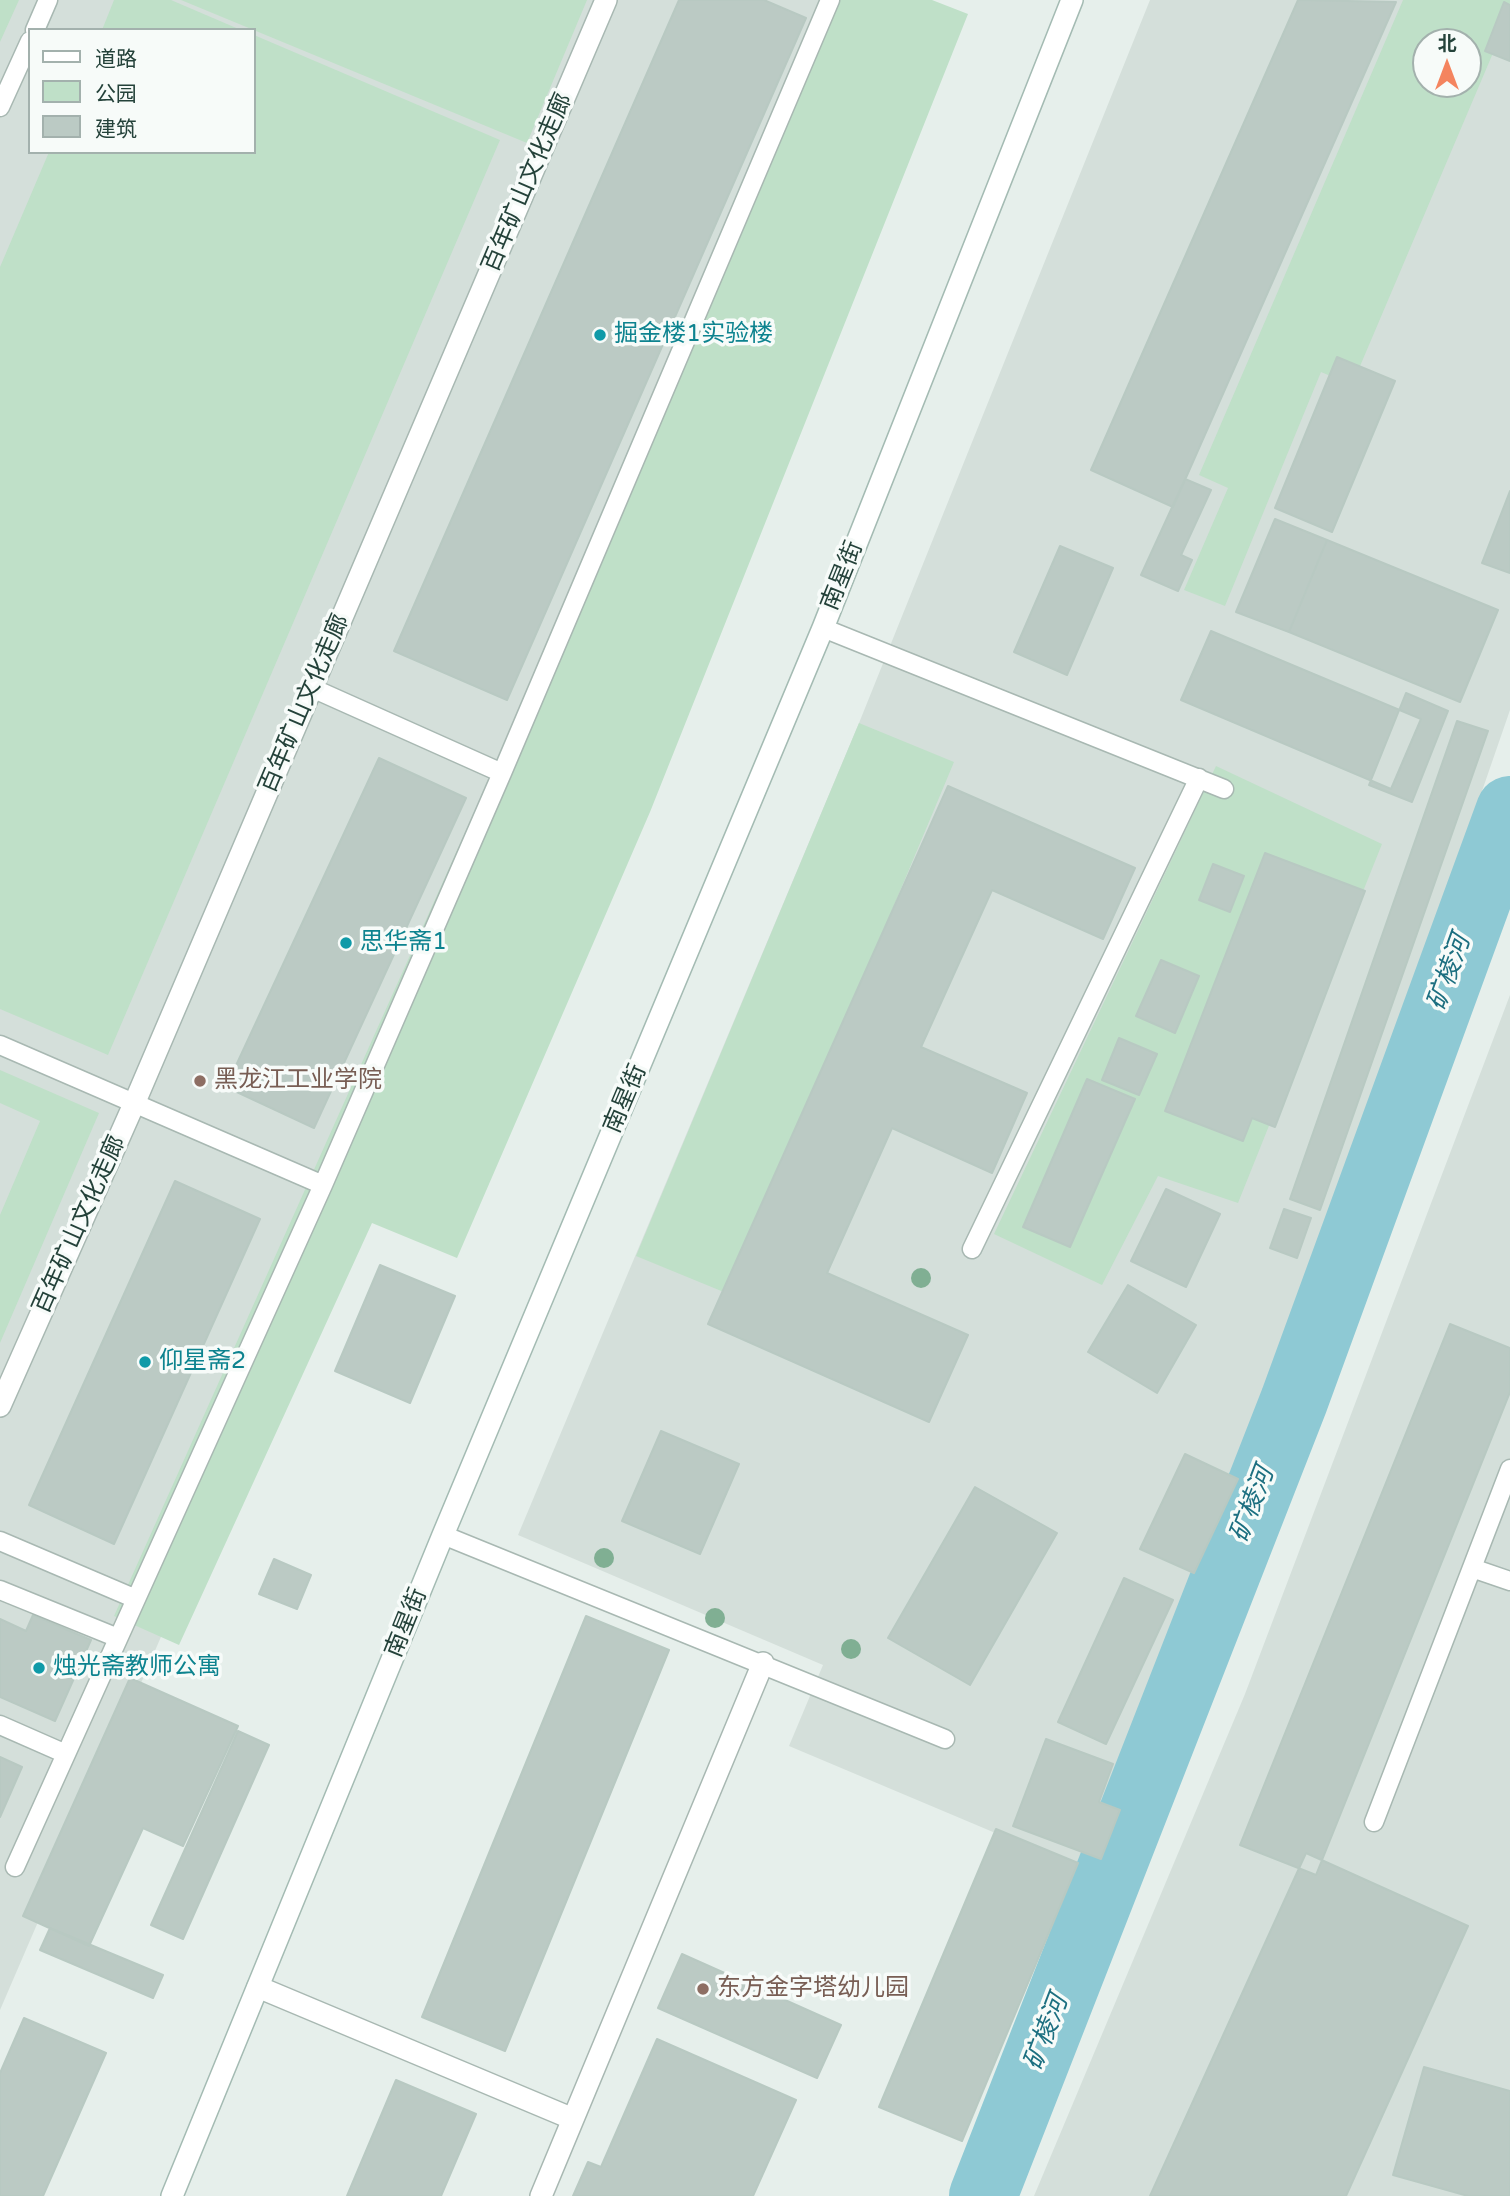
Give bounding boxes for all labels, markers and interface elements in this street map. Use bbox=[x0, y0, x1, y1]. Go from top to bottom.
legend bbox=[28, 28, 256, 154]
north arrow bbox=[1412, 28, 1482, 98]
text: 北 bbox=[1437, 33, 1457, 55]
text: 道路 bbox=[95, 47, 137, 72]
text: 公园 bbox=[95, 82, 137, 107]
street label: 百年矿山文化走廊 bbox=[477, 89, 579, 277]
text: 建筑 bbox=[95, 117, 137, 142]
place label: 掘金楼1实验楼 bbox=[614, 321, 773, 349]
marker: 掘金楼1实验楼 bbox=[592, 327, 608, 343]
street label: 南星街 bbox=[816, 537, 870, 615]
street label: 百年矿山文化走廊 bbox=[254, 610, 356, 798]
place label: 思华斋1 bbox=[360, 929, 447, 957]
water label: 矿棱河 bbox=[1422, 931, 1478, 1015]
marker: 思华斋1 bbox=[338, 935, 354, 951]
street label: 南星街 bbox=[599, 1060, 653, 1138]
place label: 黑龙江工业学院 bbox=[214, 1067, 382, 1095]
marker: 黑龙江工业学院 bbox=[192, 1073, 208, 1089]
street label: 百年矿山文化走廊 bbox=[28, 1131, 132, 1319]
place label: 仰星斋2 bbox=[159, 1348, 246, 1376]
marker: 仰星斋2 bbox=[137, 1354, 153, 1370]
water label: 矿棱河 bbox=[1224, 1463, 1282, 1547]
street label: 南星街 bbox=[380, 1584, 434, 1662]
place label: 烛光斋教师公寓 bbox=[53, 1654, 221, 1682]
marker: 烛光斋教师公寓 bbox=[31, 1660, 47, 1676]
place label: 东方金字塔幼儿园 bbox=[717, 1975, 909, 2003]
marker: 东方金字塔幼儿园 bbox=[695, 1981, 711, 1997]
water label: 矿棱河 bbox=[1018, 1991, 1076, 2075]

